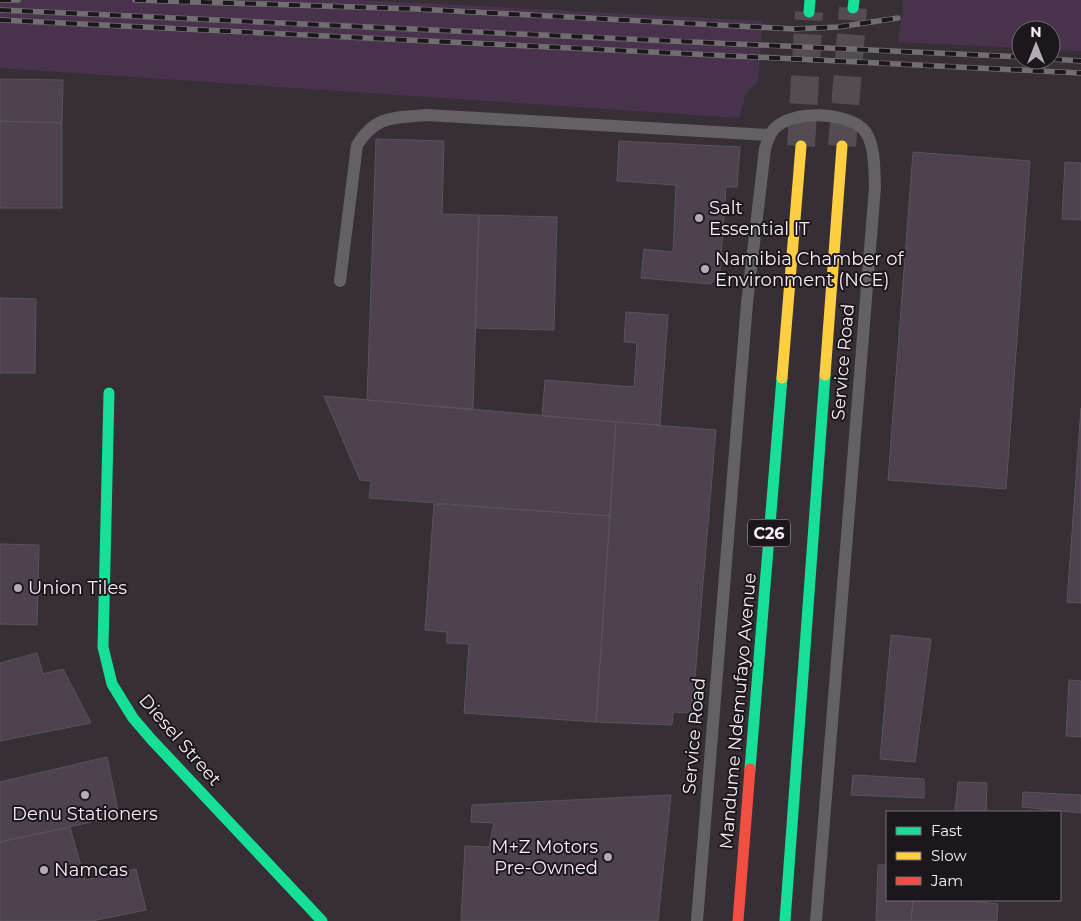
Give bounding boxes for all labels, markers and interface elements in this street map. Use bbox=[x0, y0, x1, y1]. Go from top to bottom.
north arrow bbox=[1011, 20, 1061, 70]
text: N bbox=[1030, 23, 1042, 41]
place label: Salt Essential IT bbox=[709, 197, 810, 240]
marker: Salt Essential IT bbox=[693, 212, 705, 224]
place label: Namibia Chamber of Environment (NCE) bbox=[715, 248, 905, 291]
marker: Namibia Chamber of Environment (NCE) bbox=[699, 263, 711, 275]
street label: Service Road bbox=[827, 303, 859, 421]
road number: C26 bbox=[748, 520, 790, 546]
street label: Mandume Ndemufayo Avenue bbox=[715, 572, 761, 850]
place label: Union Tiles bbox=[28, 577, 127, 599]
marker: Union Tiles bbox=[12, 582, 24, 594]
street label: Service Road bbox=[678, 677, 710, 795]
street label: Diesel Street bbox=[134, 690, 226, 790]
marker: Denu Stationers bbox=[79, 789, 91, 801]
place label: Denu Stationers bbox=[12, 803, 158, 825]
legend bbox=[886, 811, 1061, 901]
text: Fast bbox=[931, 821, 962, 840]
place label: M+Z Motors Pre-Owned bbox=[491, 836, 598, 879]
text: Slow bbox=[931, 846, 967, 865]
marker: M+Z Motors Pre-Owned bbox=[602, 851, 614, 863]
place label: Namcas bbox=[54, 859, 128, 881]
marker: Namcas bbox=[38, 864, 50, 876]
text: Jam bbox=[930, 871, 963, 890]

